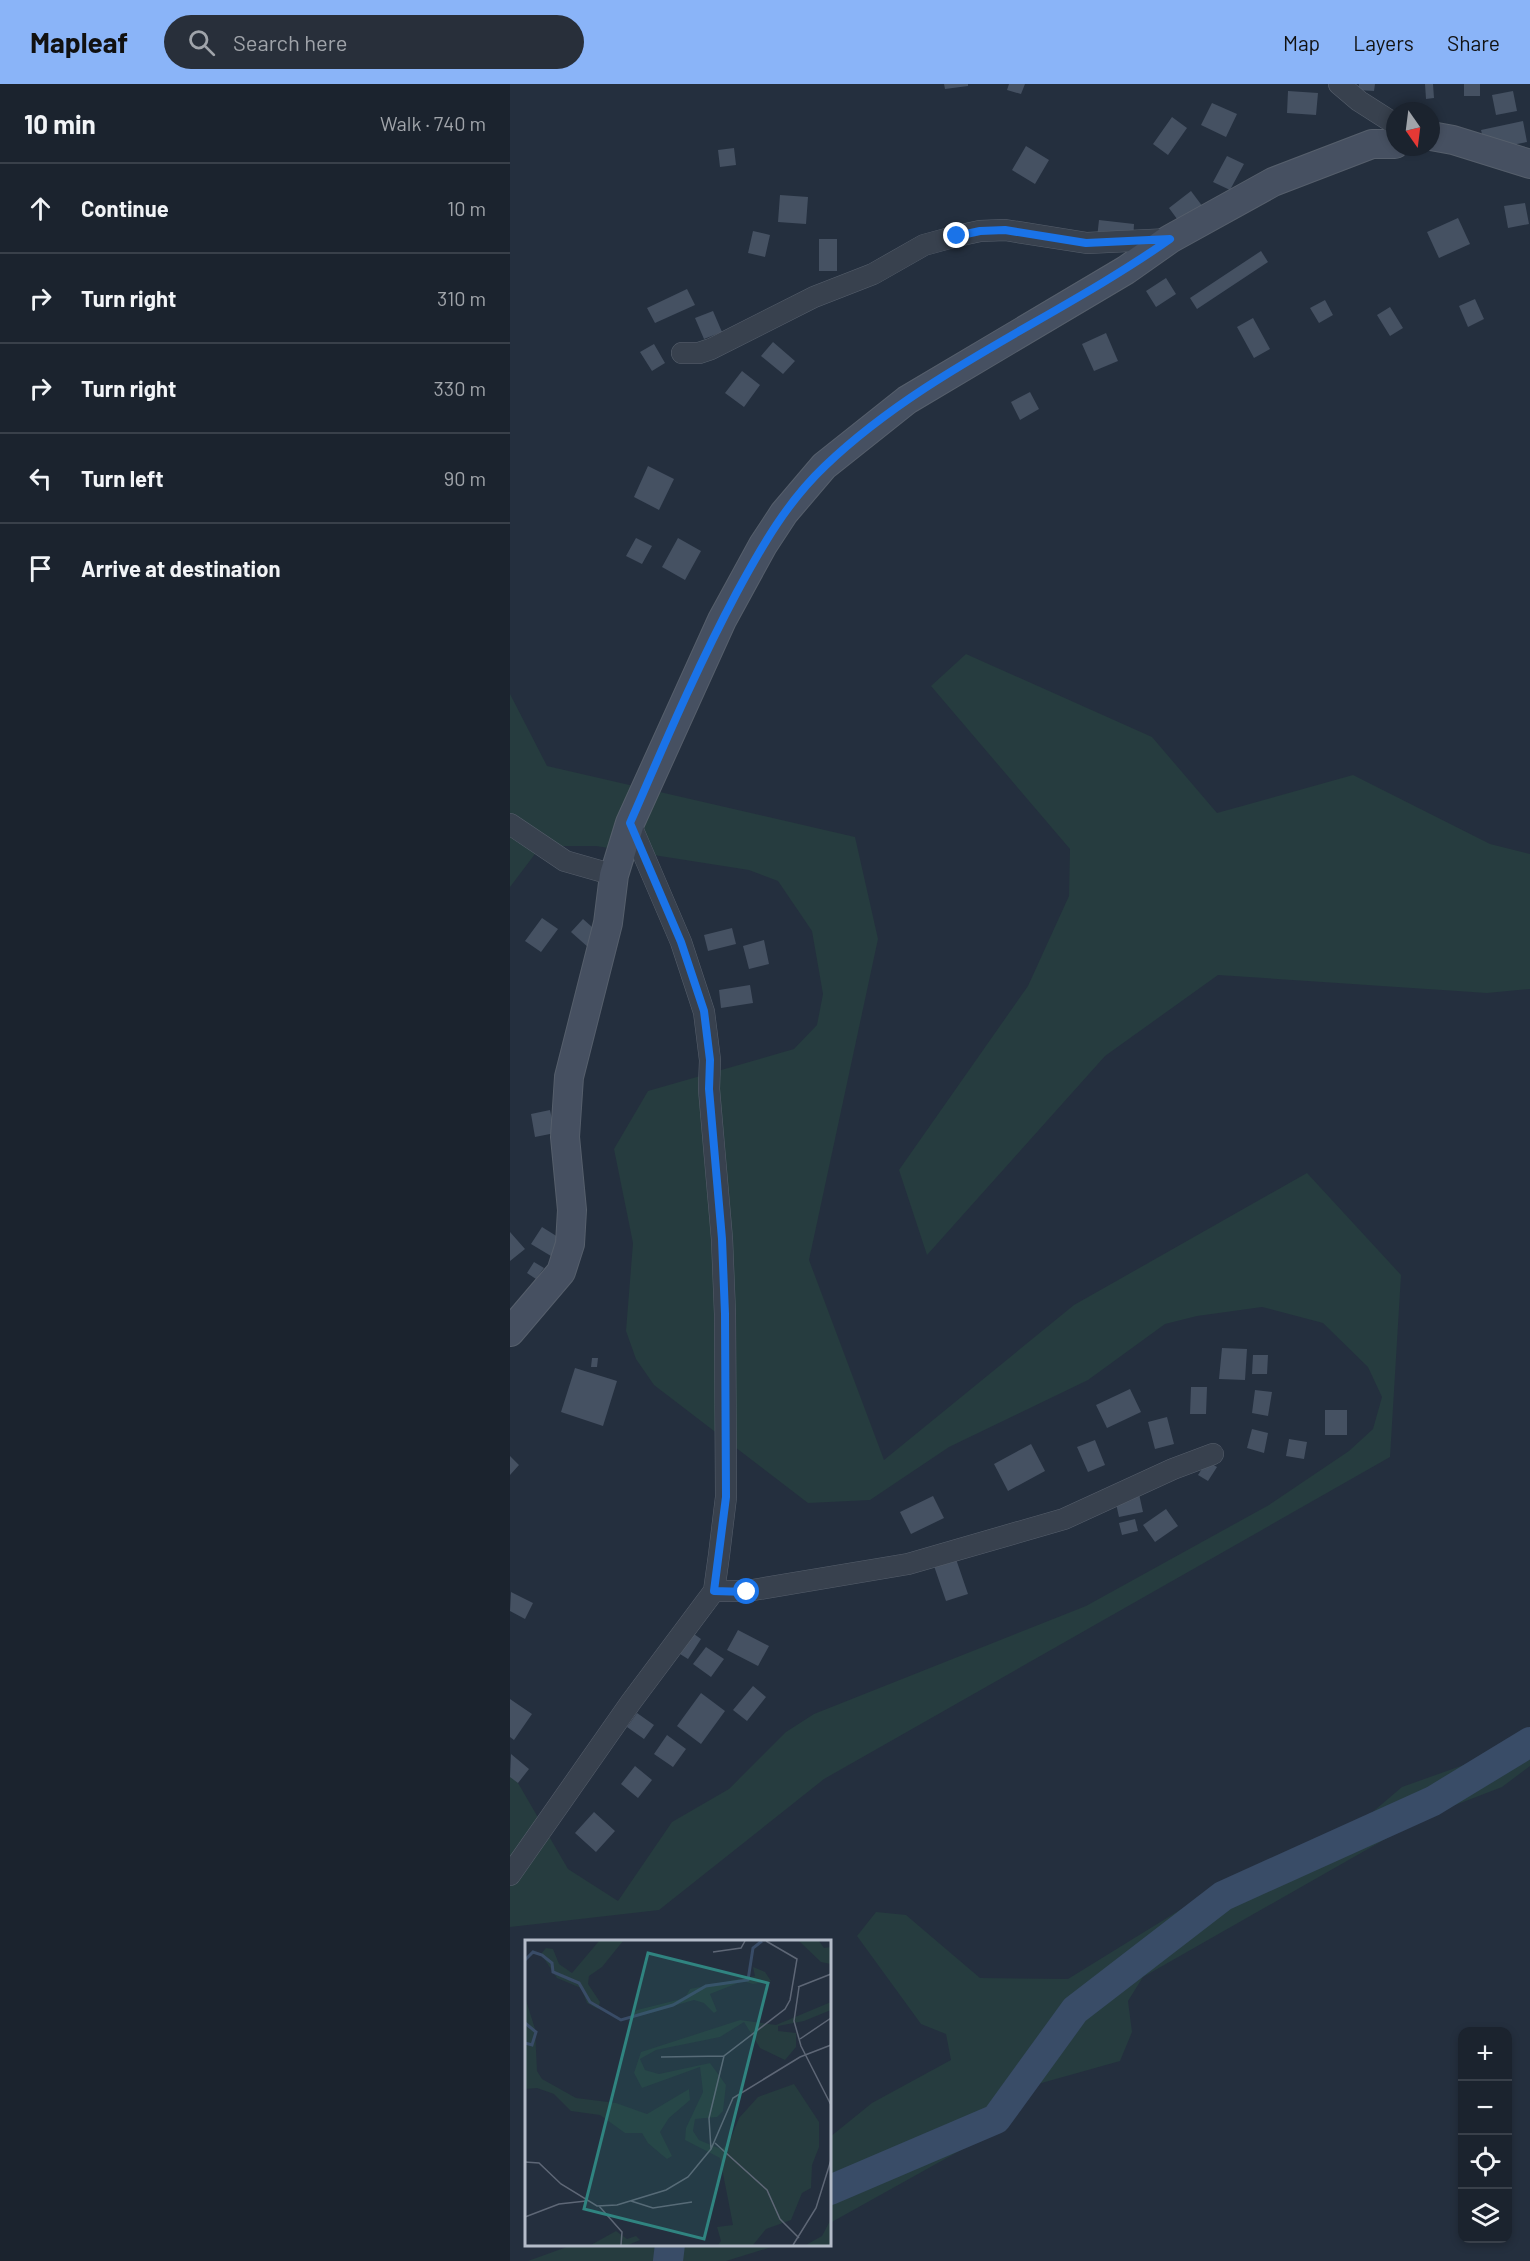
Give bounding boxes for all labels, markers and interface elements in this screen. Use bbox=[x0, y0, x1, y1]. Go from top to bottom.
search box bbox=[164, 15, 584, 69]
text: Mapleaf bbox=[30, 25, 128, 59]
icon: search bbox=[185, 26, 218, 59]
text: Search here bbox=[233, 29, 347, 55]
text: Map bbox=[1283, 30, 1320, 55]
text: Layers bbox=[1353, 30, 1414, 55]
text: Share bbox=[1447, 30, 1500, 55]
north arrow bbox=[1386, 102, 1440, 156]
text: 10 min bbox=[24, 108, 96, 139]
text: Walk · 740 m bbox=[380, 111, 486, 135]
icon: ahead bbox=[24, 192, 57, 225]
text: Continue bbox=[81, 195, 169, 221]
text: 10 m bbox=[447, 196, 486, 220]
route end bbox=[943, 222, 969, 248]
icon: right bbox=[24, 282, 57, 315]
text: Turn right bbox=[81, 285, 176, 311]
text: 310 m bbox=[437, 286, 486, 310]
icon: right bbox=[24, 372, 57, 405]
text: Turn right bbox=[81, 375, 176, 401]
text: 330 m bbox=[434, 376, 486, 400]
icon: left bbox=[24, 462, 57, 495]
text: Turn left bbox=[81, 465, 164, 491]
text: 90 m bbox=[444, 466, 486, 490]
icon: arrive bbox=[24, 552, 57, 585]
text: Arrive at destination bbox=[81, 555, 280, 581]
route start bbox=[733, 1578, 759, 1604]
inset map bbox=[525, 1940, 831, 2246]
map controls bbox=[1458, 2027, 1512, 2243]
button: + bbox=[1458, 2027, 1512, 2081]
button: − bbox=[1458, 2081, 1512, 2135]
button: locate bbox=[1458, 2135, 1512, 2189]
button: layers bbox=[1458, 2189, 1512, 2243]

